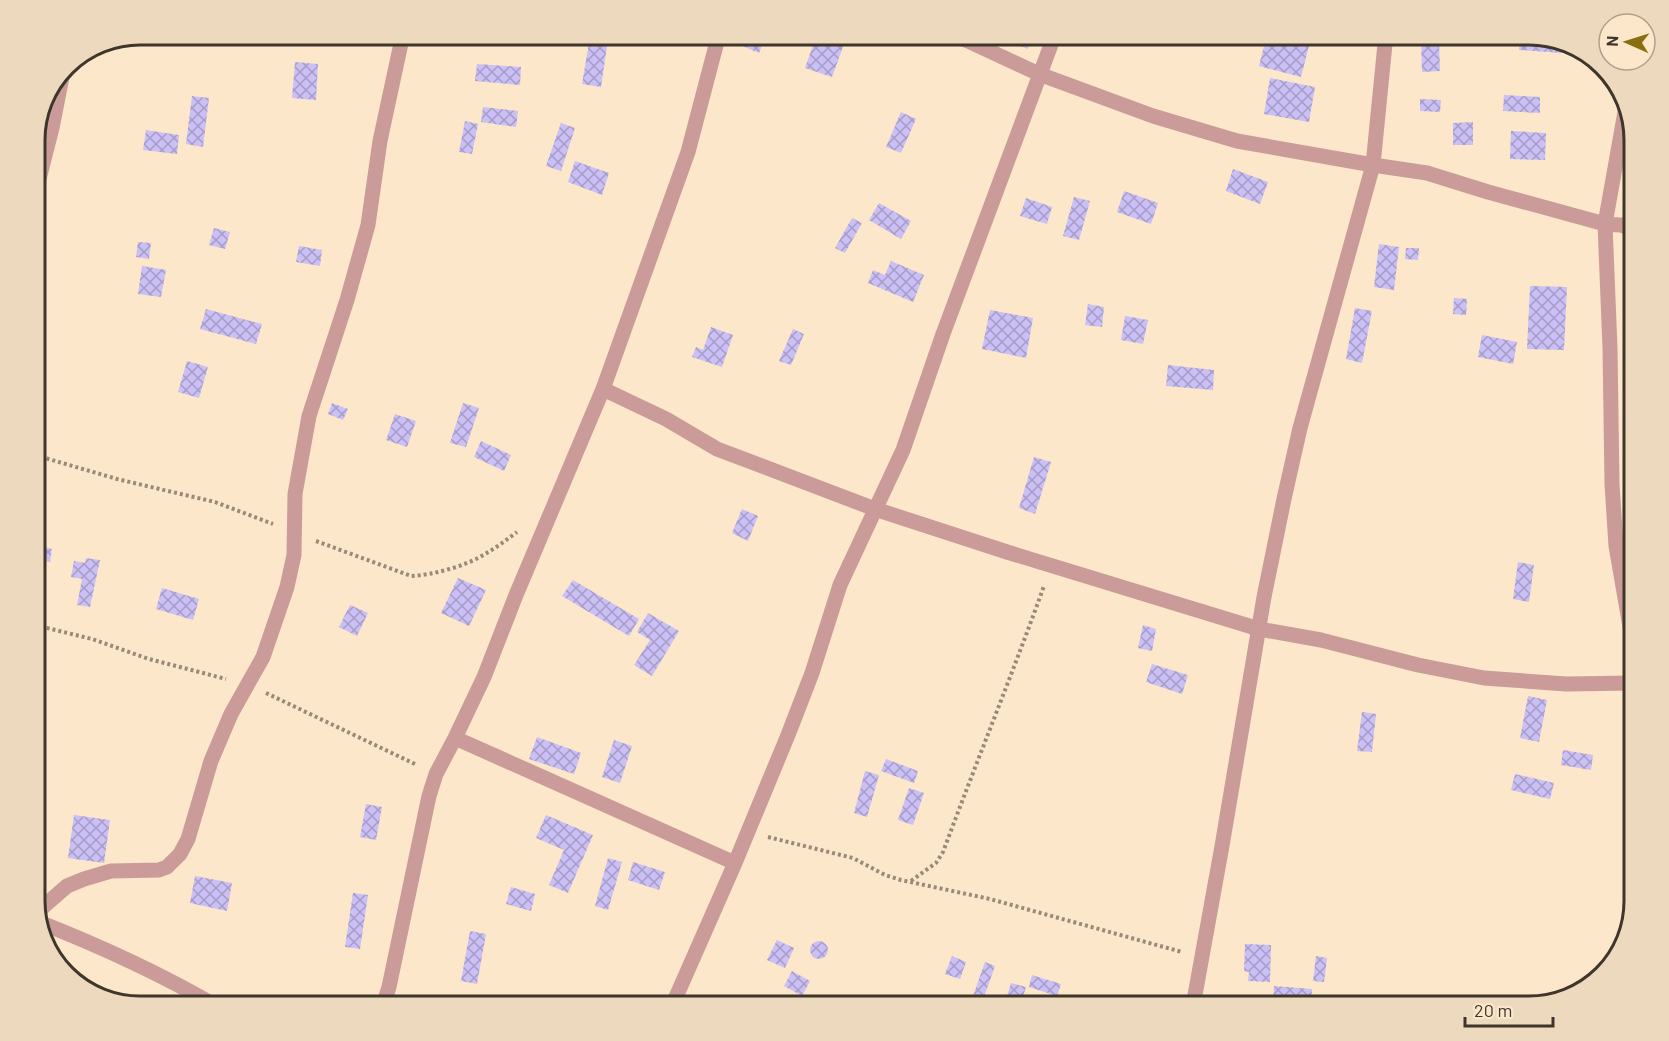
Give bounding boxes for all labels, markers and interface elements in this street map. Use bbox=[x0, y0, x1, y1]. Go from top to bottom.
north arrow bbox=[1597, 12, 1657, 72]
text: N bbox=[1602, 35, 1621, 47]
scale bar bbox=[1465, 990, 1554, 1028]
text: 20 m bbox=[1474, 999, 1512, 1021]

